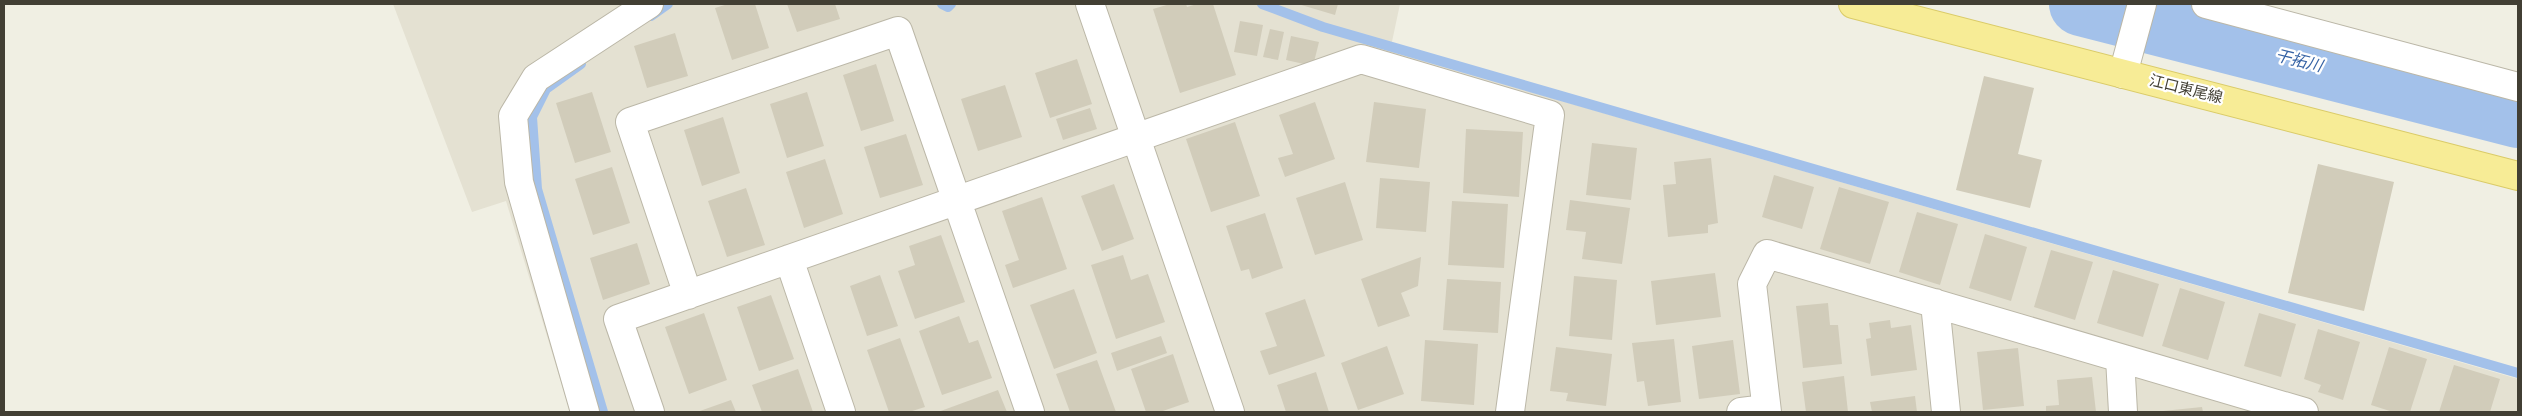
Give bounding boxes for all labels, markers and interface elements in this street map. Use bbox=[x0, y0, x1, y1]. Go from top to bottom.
water label: 干拓川 bbox=[2273, 44, 2327, 76]
street label: 江口東尾線 bbox=[2147, 70, 2225, 107]

